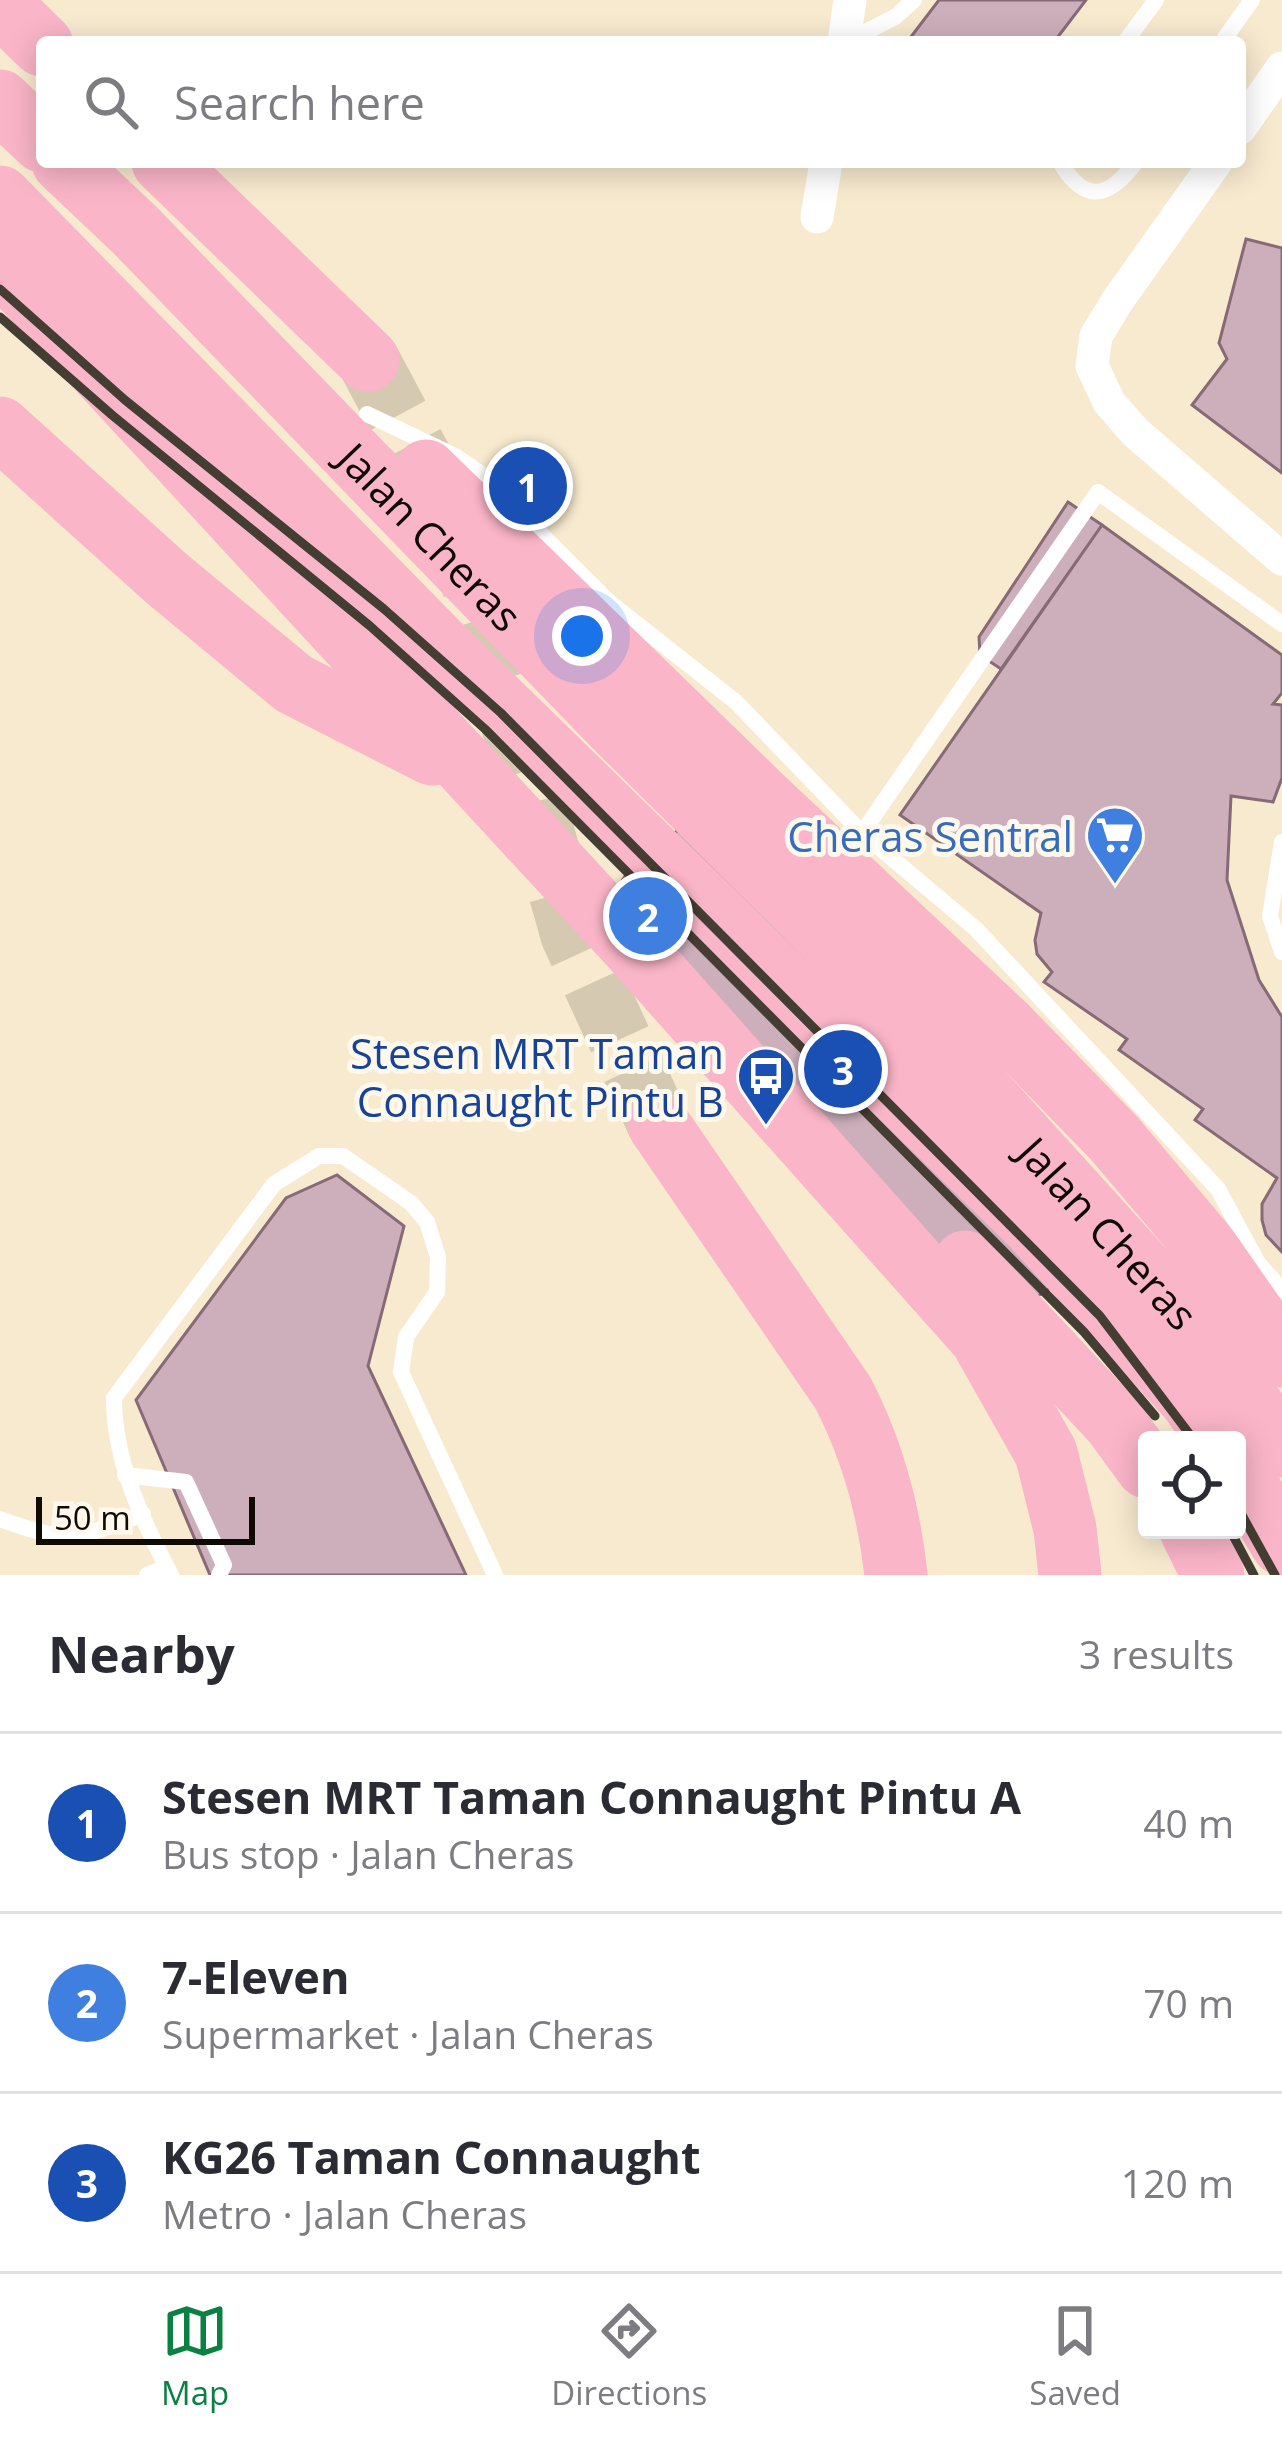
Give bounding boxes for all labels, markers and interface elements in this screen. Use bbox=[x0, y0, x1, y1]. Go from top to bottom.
search box bbox=[36, 36, 1246, 168]
icon: search bbox=[78, 69, 144, 135]
text: Search here bbox=[174, 72, 425, 133]
street label: Jalan Cheras bbox=[324, 427, 536, 643]
pin: 1 bbox=[489, 441, 567, 531]
your location bbox=[552, 606, 612, 666]
supermarket icon: Cheras Sentral bbox=[1084, 804, 1146, 886]
place label: Cheras Sentral bbox=[787, 807, 1073, 864]
pin: 2 bbox=[609, 871, 687, 961]
place label: Stesen MRT Taman Connaught Pintu B bbox=[350, 1024, 724, 1129]
pin: 3 bbox=[804, 1024, 882, 1114]
bus stop icon: Stesen MRT Taman Connaught Pintu B bbox=[735, 1045, 797, 1127]
street label: Jalan Cheras bbox=[1004, 1121, 1211, 1341]
map controls bbox=[1138, 1431, 1246, 1539]
button: locate bbox=[1138, 1431, 1246, 1539]
scale bar bbox=[36, 1491, 255, 1544]
text: 50 m bbox=[54, 1495, 131, 1540]
text: Nearby bbox=[48, 1618, 235, 1688]
text: 3 results bbox=[1079, 1627, 1234, 1680]
text: Stesen MRT Taman Connaught Pintu A bbox=[162, 1766, 1021, 1827]
text: 1 bbox=[76, 1796, 98, 1849]
text: 40 m bbox=[1143, 1796, 1234, 1849]
text: Bus stop · Jalan Cheras bbox=[162, 1827, 574, 1880]
text: 7-Eleven bbox=[162, 1946, 350, 2007]
text: 2 bbox=[76, 1976, 98, 2029]
text: 70 m bbox=[1143, 1976, 1234, 2029]
text: Supermarket · Jalan Cheras bbox=[162, 2007, 654, 2060]
text: KG26 Taman Connaught bbox=[162, 2126, 700, 2187]
text: 3 bbox=[76, 2156, 98, 2209]
text: 120 m bbox=[1121, 2156, 1234, 2209]
text: Metro · Jalan Cheras bbox=[162, 2187, 527, 2240]
tab: Map bbox=[161, 2298, 229, 2415]
tab: Directions bbox=[551, 2298, 707, 2415]
tab: Saved bbox=[1029, 2298, 1121, 2415]

